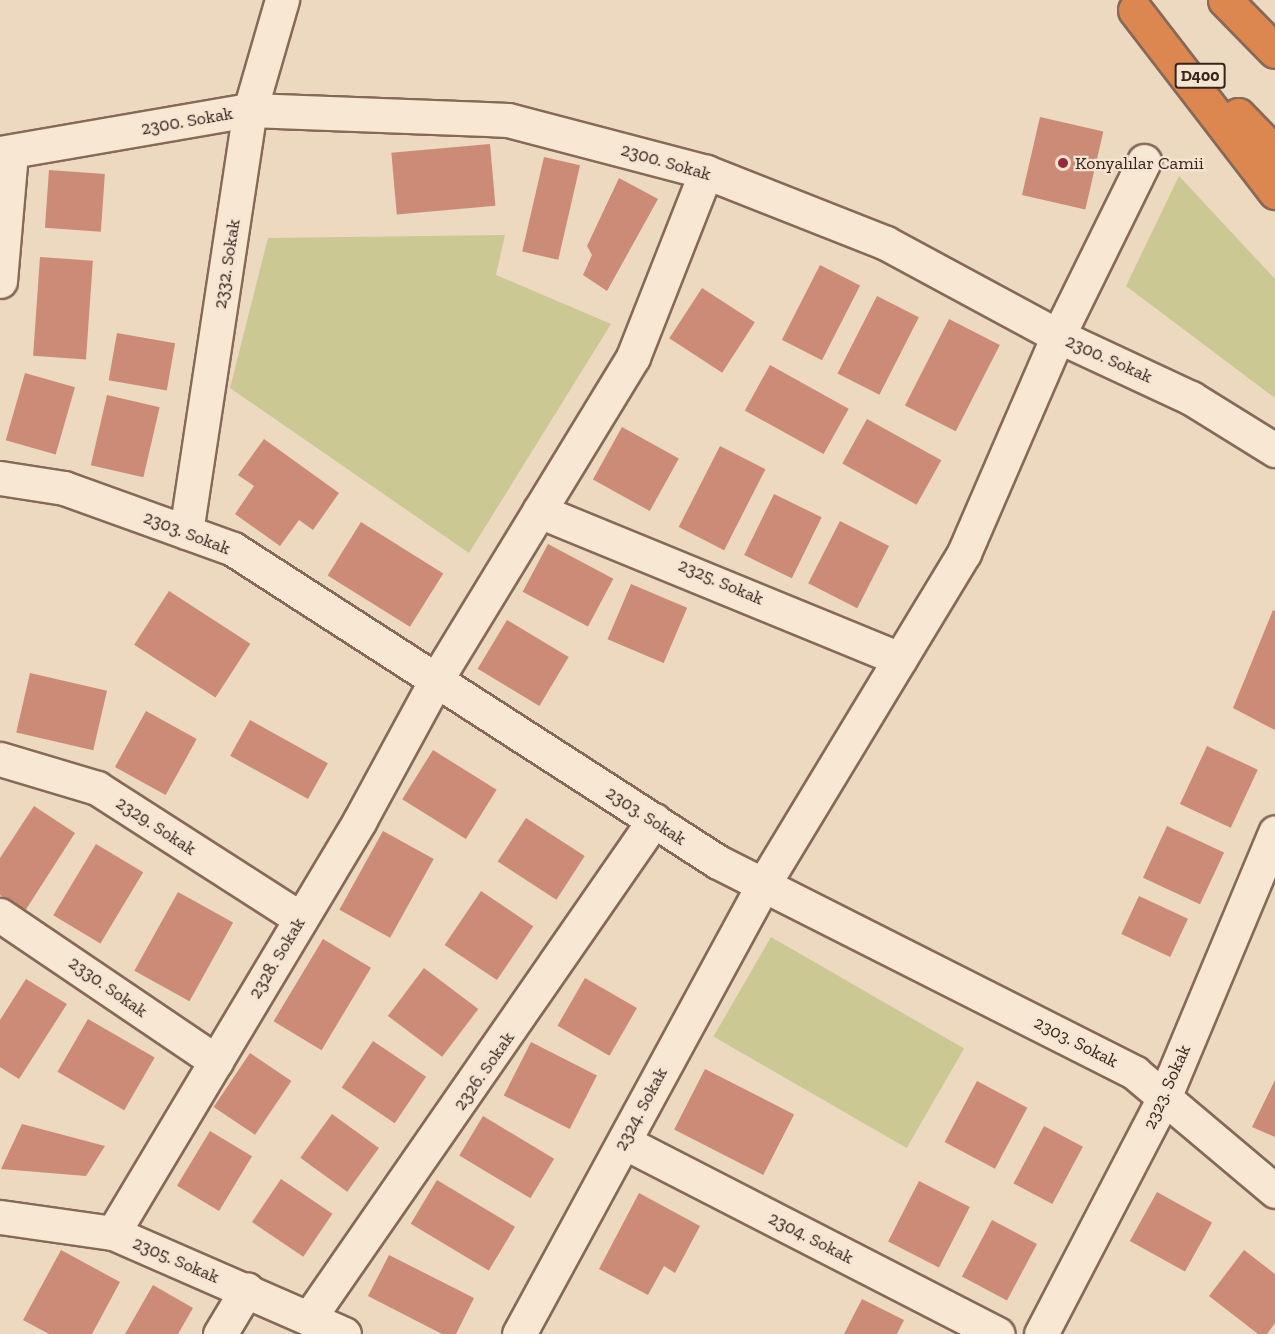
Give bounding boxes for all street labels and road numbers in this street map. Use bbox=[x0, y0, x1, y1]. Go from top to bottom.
road number: D400 bbox=[1174, 63, 1226, 89]
street label: 2300. Sokak bbox=[139, 102, 235, 140]
street label: 2300. Sokak bbox=[618, 139, 714, 185]
street label: 2332. Sokak bbox=[209, 218, 245, 310]
street label: 2300. Sokak bbox=[1062, 330, 1156, 388]
street label: 2303. Sokak bbox=[140, 507, 234, 559]
street label: 2325. Sokak bbox=[675, 554, 767, 610]
street label: 2303. Sokak bbox=[602, 782, 690, 850]
street label: 2329. Sokak bbox=[112, 792, 200, 860]
street label: 2328. Sokak bbox=[244, 913, 310, 1003]
street label: 2330. Sokak bbox=[64, 952, 152, 1022]
street label: 2303. Sokak bbox=[1030, 1012, 1122, 1072]
street label: 2326. Sokak bbox=[449, 1028, 519, 1114]
street label: 2323. Sokak bbox=[1139, 1041, 1195, 1133]
street label: 2324. Sokak bbox=[610, 1064, 672, 1154]
street label: 2304. Sokak bbox=[765, 1207, 857, 1269]
street label: 2305. Sokak bbox=[130, 1232, 222, 1288]

